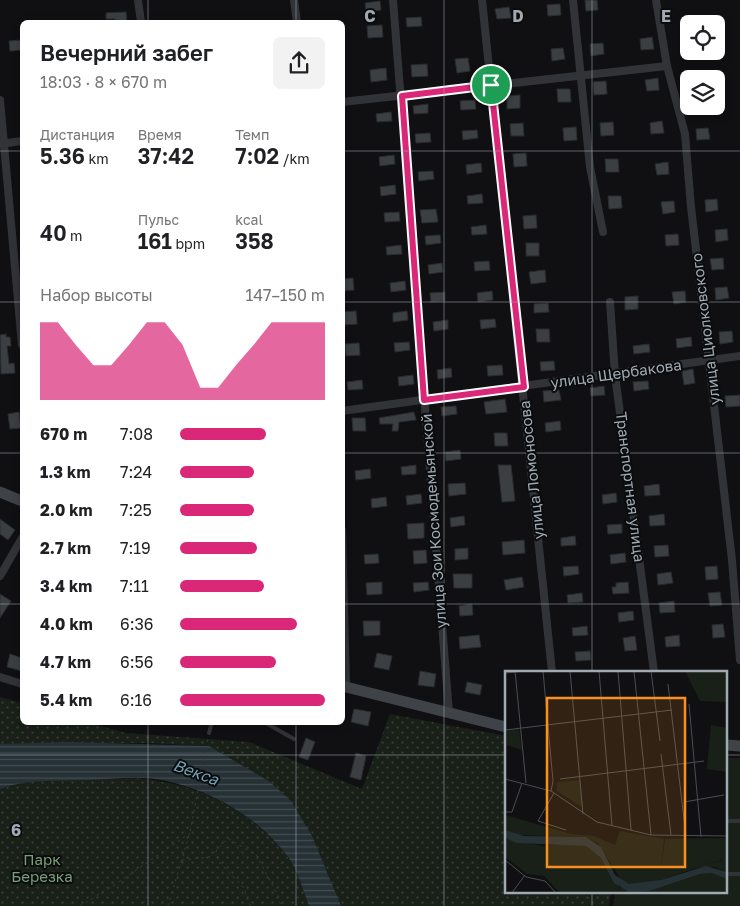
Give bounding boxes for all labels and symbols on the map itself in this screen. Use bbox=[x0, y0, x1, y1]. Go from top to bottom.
text: C bbox=[364, 6, 376, 26]
text: D bbox=[512, 6, 524, 26]
text: E bbox=[661, 6, 671, 26]
pin bbox=[470, 64, 512, 106]
street label: улица Циолковского bbox=[687, 252, 723, 406]
street label: улица Щербакова bbox=[549, 355, 683, 391]
street label: улица Ломоносова bbox=[515, 400, 547, 540]
street label: Транспортная улица bbox=[613, 411, 649, 563]
street label: улица Зои Космодемьянской bbox=[417, 413, 449, 629]
inset map bbox=[505, 671, 728, 894]
water label: Векса bbox=[171, 755, 222, 790]
text: 6 bbox=[11, 820, 21, 840]
park label: Парк Березка bbox=[11, 850, 73, 885]

